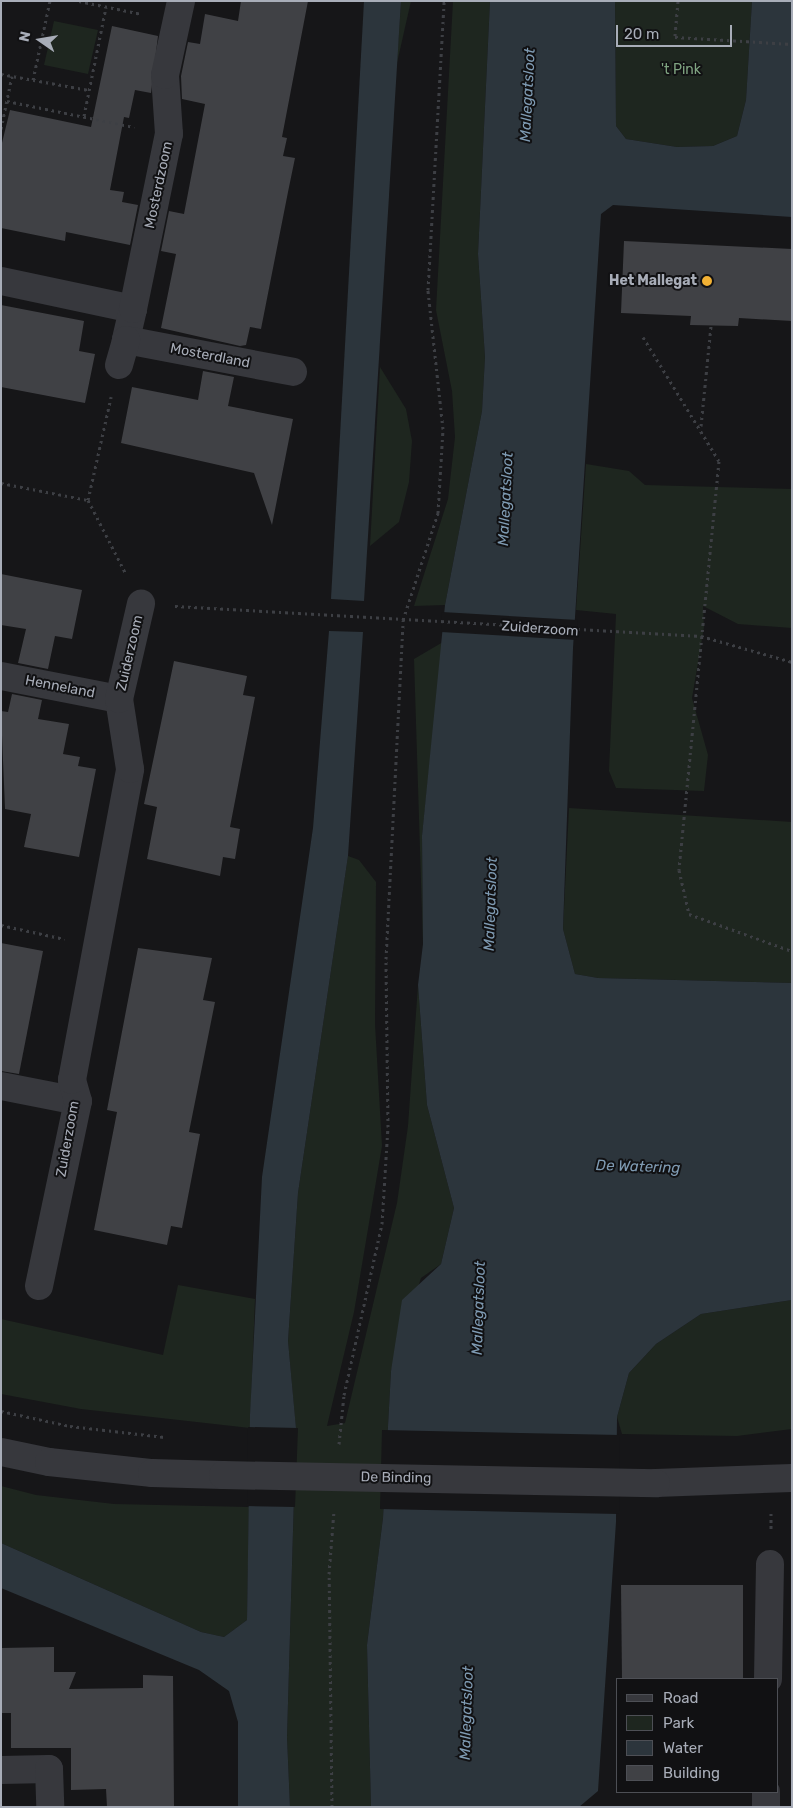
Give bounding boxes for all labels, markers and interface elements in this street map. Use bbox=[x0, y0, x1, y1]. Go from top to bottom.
north arrow bbox=[15, 15, 65, 65]
scale bar bbox=[618, 15, 734, 47]
text: 20 m bbox=[624, 25, 659, 43]
text: N bbox=[15, 30, 34, 43]
water label: Mallegatsloot bbox=[517, 48, 539, 142]
park label: 't Pink bbox=[661, 62, 701, 78]
street label: Mosterdzoom bbox=[142, 140, 176, 230]
place label: Het Mallegat bbox=[609, 273, 697, 289]
marker: Het Mallegat bbox=[701, 275, 713, 287]
street label: Mosterdland bbox=[169, 340, 251, 372]
water label: Mallegatsloot bbox=[495, 452, 517, 546]
street label: Zuiderzoom bbox=[113, 614, 147, 692]
street label: Zuiderzoom bbox=[501, 618, 579, 640]
street label: Henneland bbox=[24, 672, 96, 702]
water label: Mallegatsloot bbox=[480, 857, 502, 951]
street label: Zuiderzoom bbox=[53, 1100, 83, 1178]
water label: De Watering bbox=[595, 1157, 681, 1177]
water label: Mallegatsloot bbox=[468, 1261, 490, 1355]
street label: De Binding bbox=[361, 1469, 431, 1487]
water label: Mallegatsloot bbox=[456, 1666, 478, 1760]
legend bbox=[616, 1678, 778, 1793]
text: Road bbox=[663, 1689, 699, 1707]
text: Park bbox=[663, 1714, 694, 1732]
text: Water bbox=[663, 1739, 703, 1757]
text: Building bbox=[663, 1764, 720, 1782]

